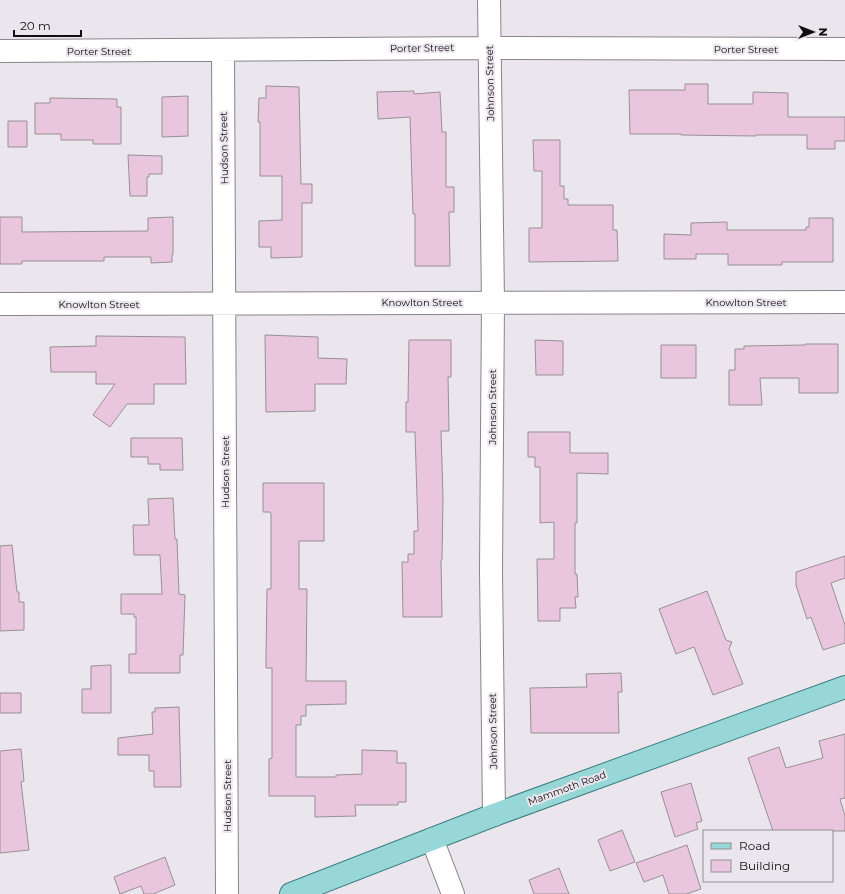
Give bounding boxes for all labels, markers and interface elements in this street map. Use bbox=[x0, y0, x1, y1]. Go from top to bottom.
scale bar bbox=[14, 12, 81, 38]
north arrow bbox=[793, 12, 833, 52]
text: 20 m bbox=[20, 18, 51, 33]
text: N bbox=[816, 28, 830, 36]
street label: Porter Street bbox=[390, 41, 454, 55]
street label: Porter Street bbox=[714, 43, 778, 56]
street label: Porter Street bbox=[67, 45, 131, 58]
street label: Johnson Street bbox=[483, 45, 497, 122]
street label: Hudson Street bbox=[217, 112, 231, 184]
street label: Knowlton Street bbox=[381, 296, 463, 309]
street label: Knowlton Street bbox=[705, 296, 787, 309]
street label: Knowlton Street bbox=[58, 298, 140, 311]
street label: Johnson Street bbox=[486, 369, 499, 446]
street label: Hudson Street bbox=[219, 436, 232, 508]
street label: Johnson Street bbox=[486, 693, 500, 770]
street label: Hudson Street bbox=[221, 760, 234, 832]
street label: Mammoth Road bbox=[526, 768, 608, 808]
legend bbox=[703, 830, 833, 882]
text: Road bbox=[739, 838, 770, 853]
text: Building bbox=[739, 858, 790, 873]

